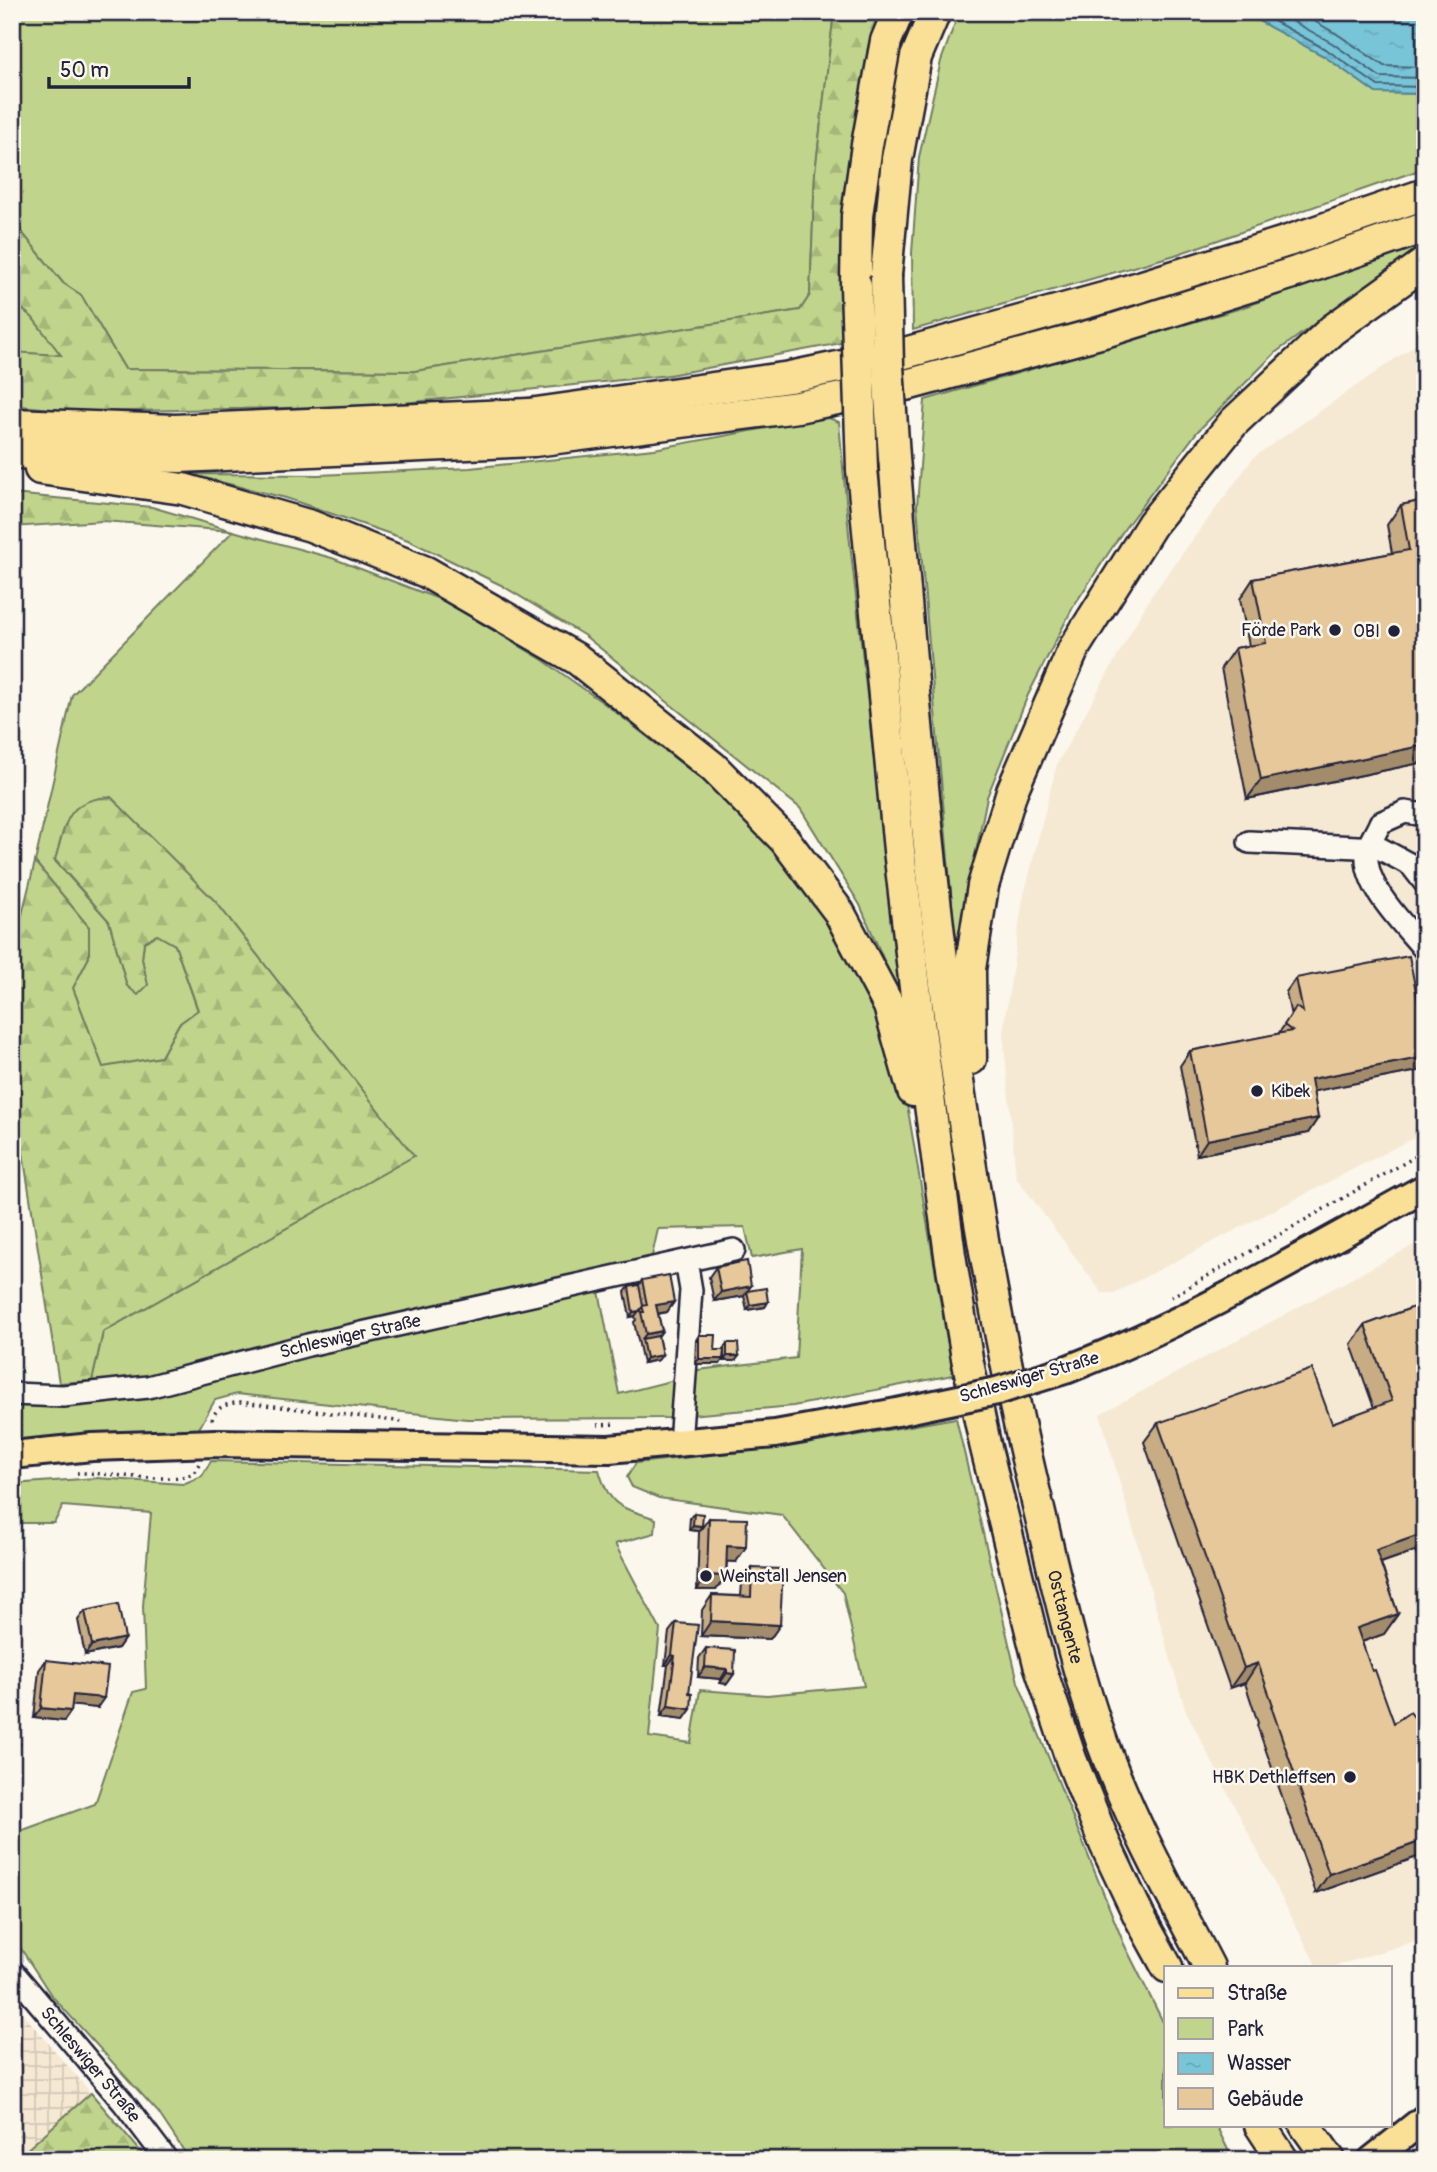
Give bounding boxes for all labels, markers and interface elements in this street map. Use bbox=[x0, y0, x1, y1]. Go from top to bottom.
scale bar bbox=[49, 46, 189, 90]
text: 50 m bbox=[60, 57, 109, 84]
place label: Förde Park bbox=[1241, 619, 1321, 642]
place label: OBI bbox=[1353, 620, 1380, 643]
marker: Förde Park bbox=[1327, 622, 1343, 638]
marker: OBI bbox=[1386, 623, 1402, 639]
place label: Kibek bbox=[1271, 1080, 1311, 1103]
marker: Kibek bbox=[1249, 1083, 1265, 1099]
street label: Schleswiger Straße bbox=[277, 1309, 423, 1364]
street label: Schleswiger Straße bbox=[957, 1347, 1102, 1408]
place label: Weinstall Jensen bbox=[720, 1565, 847, 1588]
marker: Weinstall Jensen bbox=[698, 1568, 714, 1584]
street label: Osttangente bbox=[1042, 1568, 1088, 1666]
place label: HBK Dethleffsen bbox=[1212, 1766, 1336, 1789]
marker: HBK Dethleffsen bbox=[1342, 1769, 1358, 1785]
legend bbox=[1164, 1966, 1392, 2126]
text: Straße bbox=[1227, 1980, 1287, 2007]
street label: Schleswiger Straße bbox=[35, 2002, 145, 2127]
text: Park bbox=[1227, 2016, 1264, 2043]
text: Wasser bbox=[1227, 2050, 1292, 2077]
text: Gebäude bbox=[1227, 2086, 1304, 2113]

